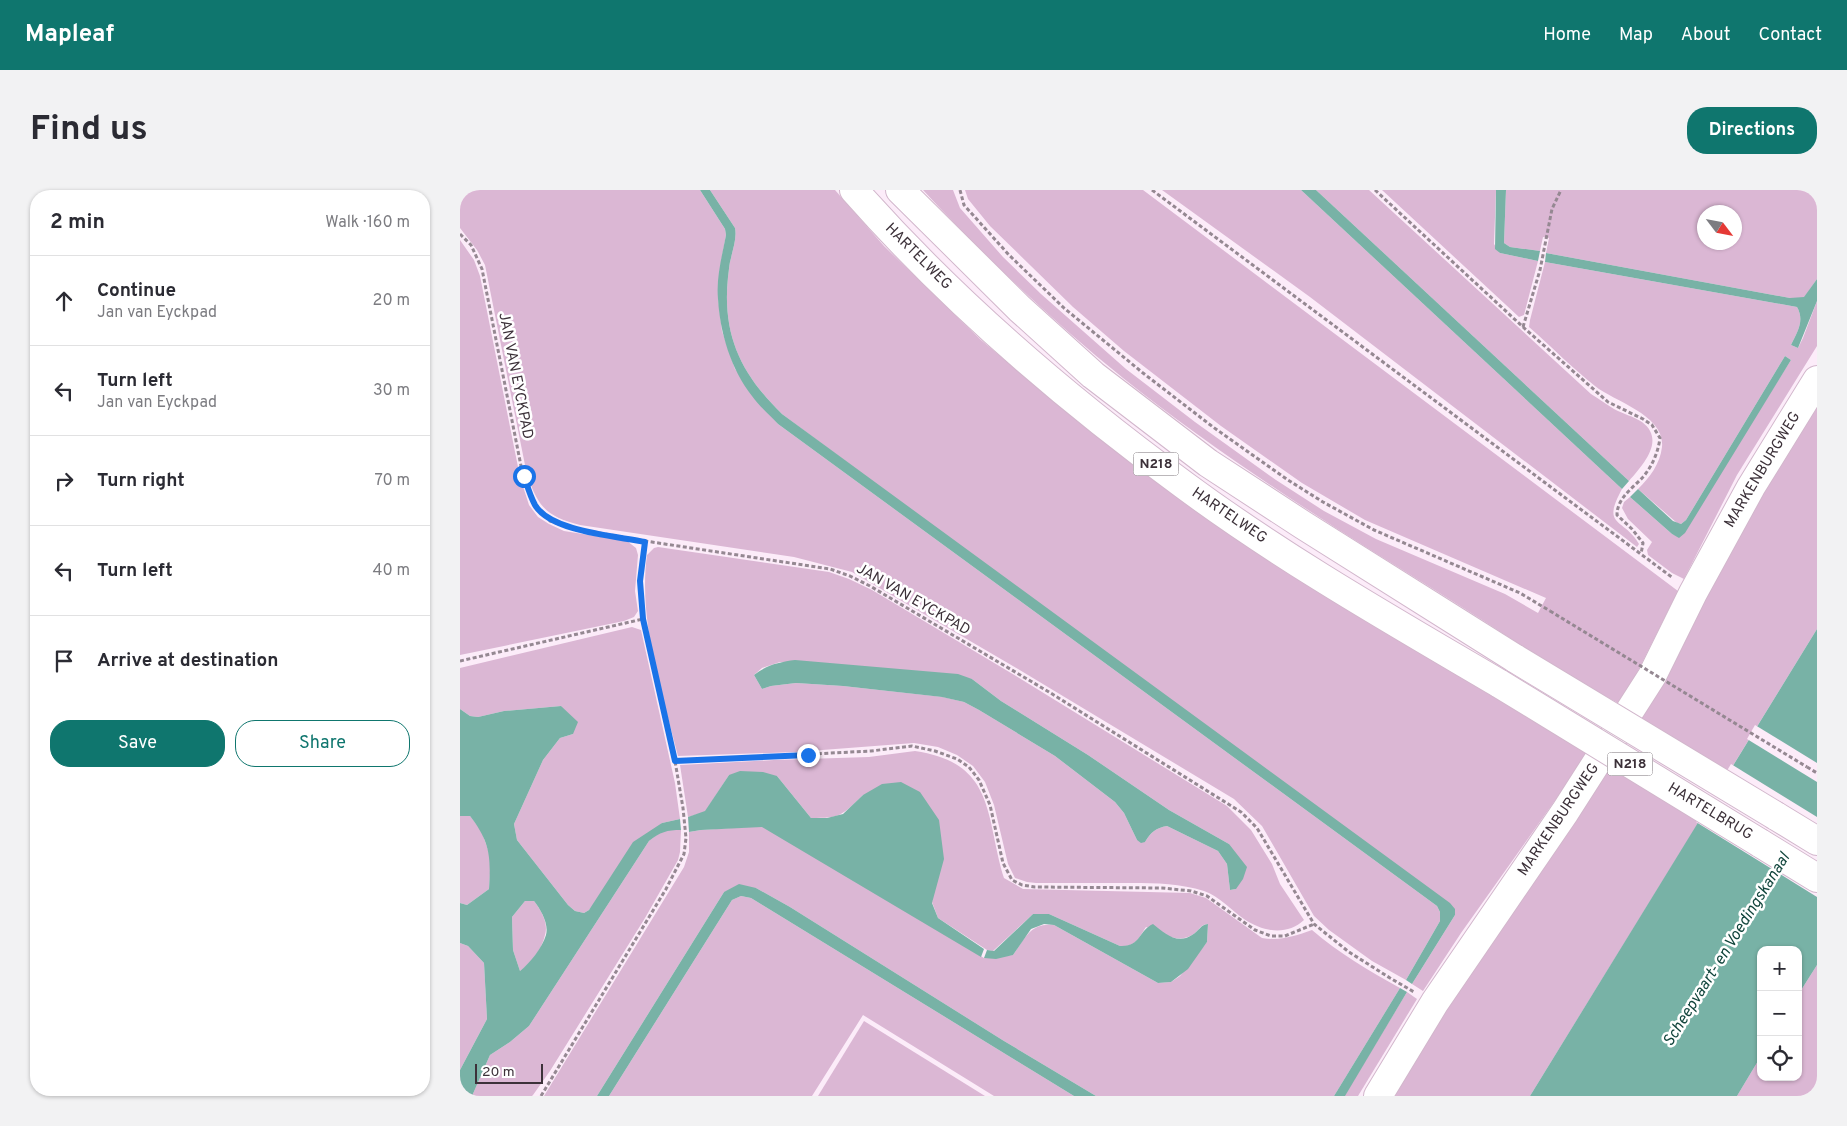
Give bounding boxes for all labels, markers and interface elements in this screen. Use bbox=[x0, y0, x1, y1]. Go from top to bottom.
text: Mapleaf bbox=[25, 20, 114, 50]
text: Home bbox=[1543, 24, 1591, 47]
text: Map bbox=[1619, 24, 1653, 47]
text: About bbox=[1681, 24, 1730, 47]
text: Contact bbox=[1758, 24, 1822, 47]
button: Directions bbox=[1687, 107, 1817, 154]
text: Find us bbox=[30, 108, 148, 152]
north arrow bbox=[1697, 205, 1742, 250]
text: 2 min bbox=[50, 209, 105, 236]
text: Walk · 160 m bbox=[325, 213, 410, 233]
street label: HARTELWEG bbox=[881, 220, 955, 294]
text: Continue bbox=[97, 279, 176, 303]
icon: ahead bbox=[50, 287, 78, 315]
text: 20 m bbox=[373, 291, 410, 311]
text: Jan van Eyckpad bbox=[97, 303, 217, 323]
street label: JAN VAN EYCKPAD bbox=[493, 311, 537, 441]
text: Turn left bbox=[97, 369, 173, 393]
icon: left bbox=[50, 377, 78, 405]
text: 30 m bbox=[373, 381, 410, 401]
text: Jan van Eyckpad bbox=[97, 393, 217, 413]
street label: MARKENBURGWEG bbox=[1721, 408, 1805, 532]
road number: N218 bbox=[1134, 452, 1178, 476]
route start bbox=[513, 465, 536, 488]
icon: right bbox=[50, 467, 78, 495]
text: Turn right bbox=[97, 469, 185, 493]
text: 70 m bbox=[375, 471, 410, 491]
street label: HARTELWEG bbox=[1188, 484, 1270, 548]
icon: left bbox=[50, 557, 78, 585]
text: Turn left bbox=[97, 559, 173, 583]
street label: JAN VAN EYCKPAD bbox=[853, 560, 973, 640]
text: 40 m bbox=[372, 561, 410, 581]
icon: arrive bbox=[50, 647, 78, 675]
text: Arrive at destination bbox=[97, 649, 278, 673]
button: Save bbox=[50, 720, 225, 767]
button: Share bbox=[235, 720, 410, 767]
route end bbox=[797, 744, 820, 767]
road number: N218 bbox=[1608, 752, 1652, 776]
street label: MARKENBURGWEG bbox=[1514, 760, 1604, 880]
street label: HARTELBRUG bbox=[1664, 779, 1756, 845]
water label: Scheepvaart- en Voedingskanaal bbox=[1659, 849, 1795, 1050]
map controls bbox=[1757, 946, 1802, 1081]
button: + bbox=[1757, 946, 1802, 991]
button: − bbox=[1757, 991, 1802, 1036]
button: locate bbox=[1757, 1036, 1802, 1081]
scale bar bbox=[475, 1061, 542, 1084]
text: 20 m bbox=[482, 1064, 515, 1081]

